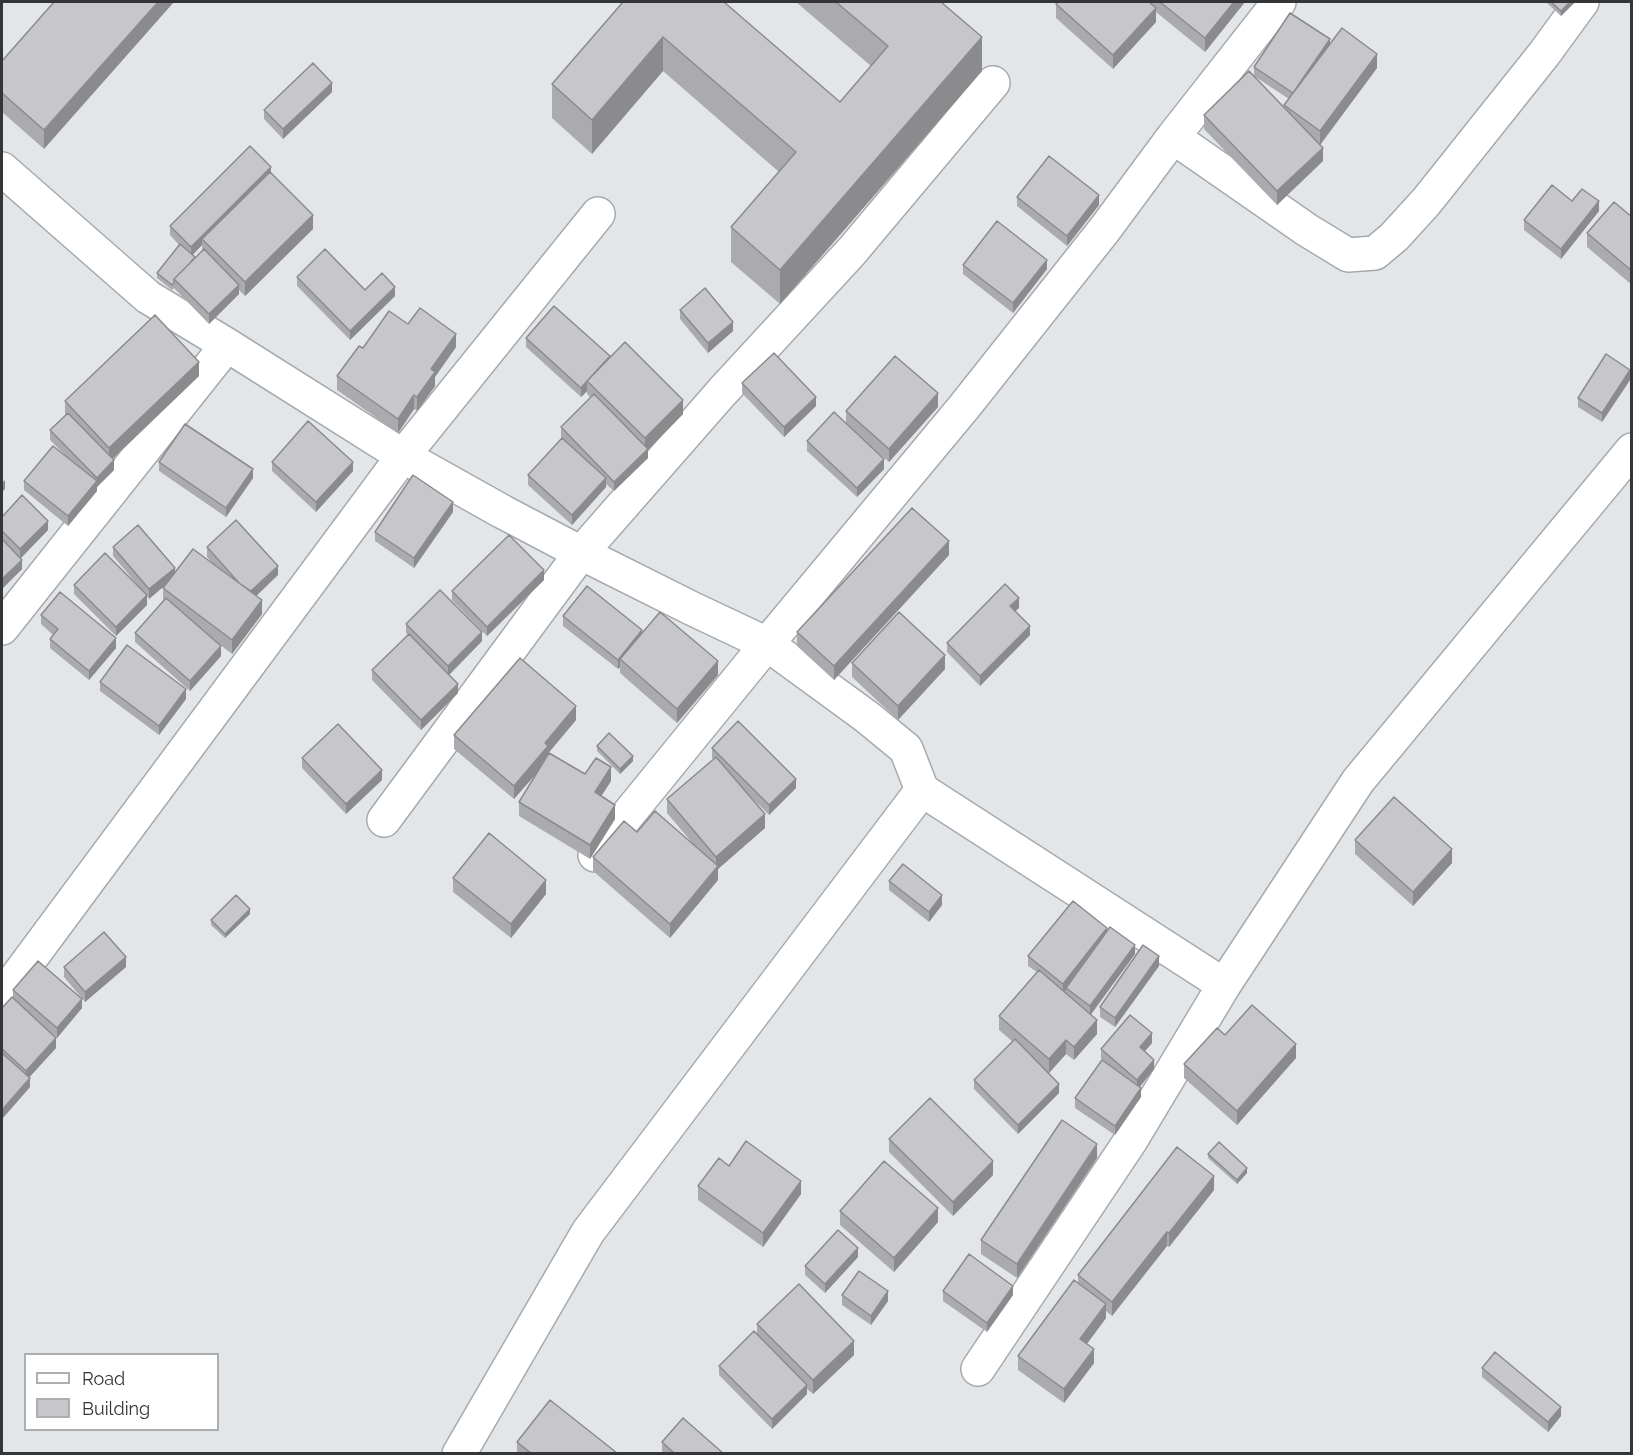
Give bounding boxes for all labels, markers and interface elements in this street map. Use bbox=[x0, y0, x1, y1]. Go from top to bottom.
legend bbox=[24, 1353, 219, 1431]
text: Road bbox=[82, 1368, 125, 1389]
text: Building bbox=[82, 1398, 150, 1419]

